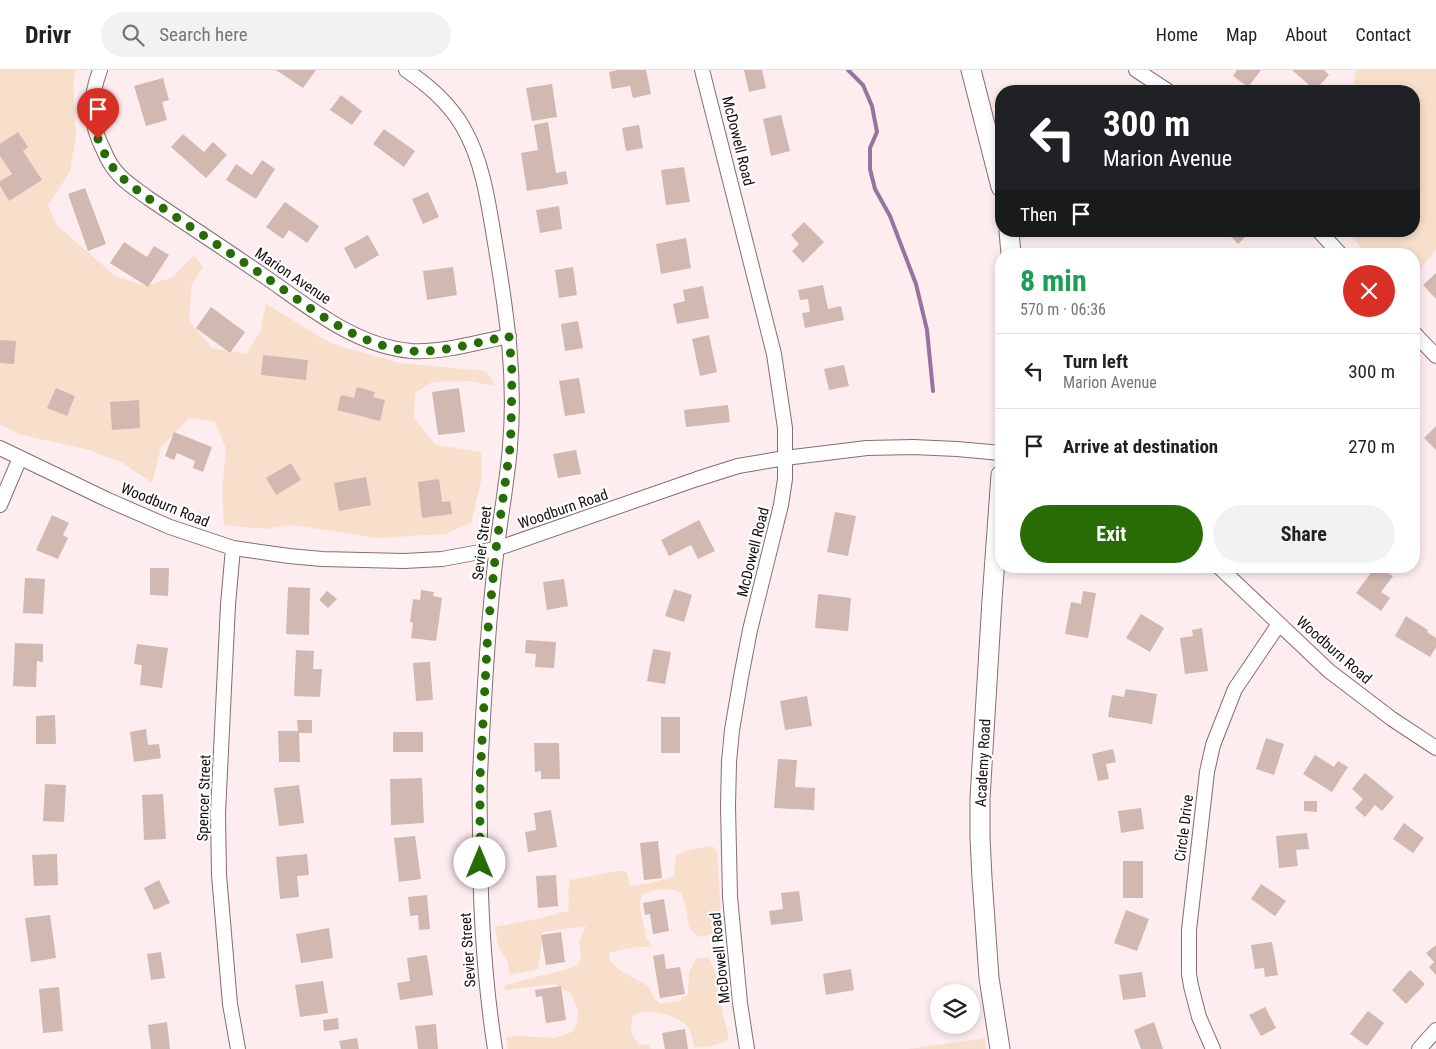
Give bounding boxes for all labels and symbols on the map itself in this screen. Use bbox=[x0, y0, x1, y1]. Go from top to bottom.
pin bbox=[77, 88, 119, 139]
street label: McDowell Road bbox=[718, 94, 758, 188]
street label: Marion Avenue bbox=[252, 244, 334, 308]
street label: Woodburn Road bbox=[118, 479, 212, 531]
street label: Woodburn Road bbox=[516, 485, 610, 533]
street label: Sevier Street bbox=[469, 505, 495, 581]
street label: McDowell Road bbox=[733, 505, 773, 599]
street label: Woodburn Road bbox=[1293, 612, 1375, 688]
street label: Academy Road bbox=[972, 718, 994, 808]
street label: Spencer Street bbox=[193, 754, 215, 842]
street label: Circle Drive bbox=[1171, 794, 1197, 862]
position arrow bbox=[453, 836, 505, 888]
street label: Sevier Street bbox=[456, 912, 480, 988]
street label: McDowell Road bbox=[706, 912, 734, 1004]

